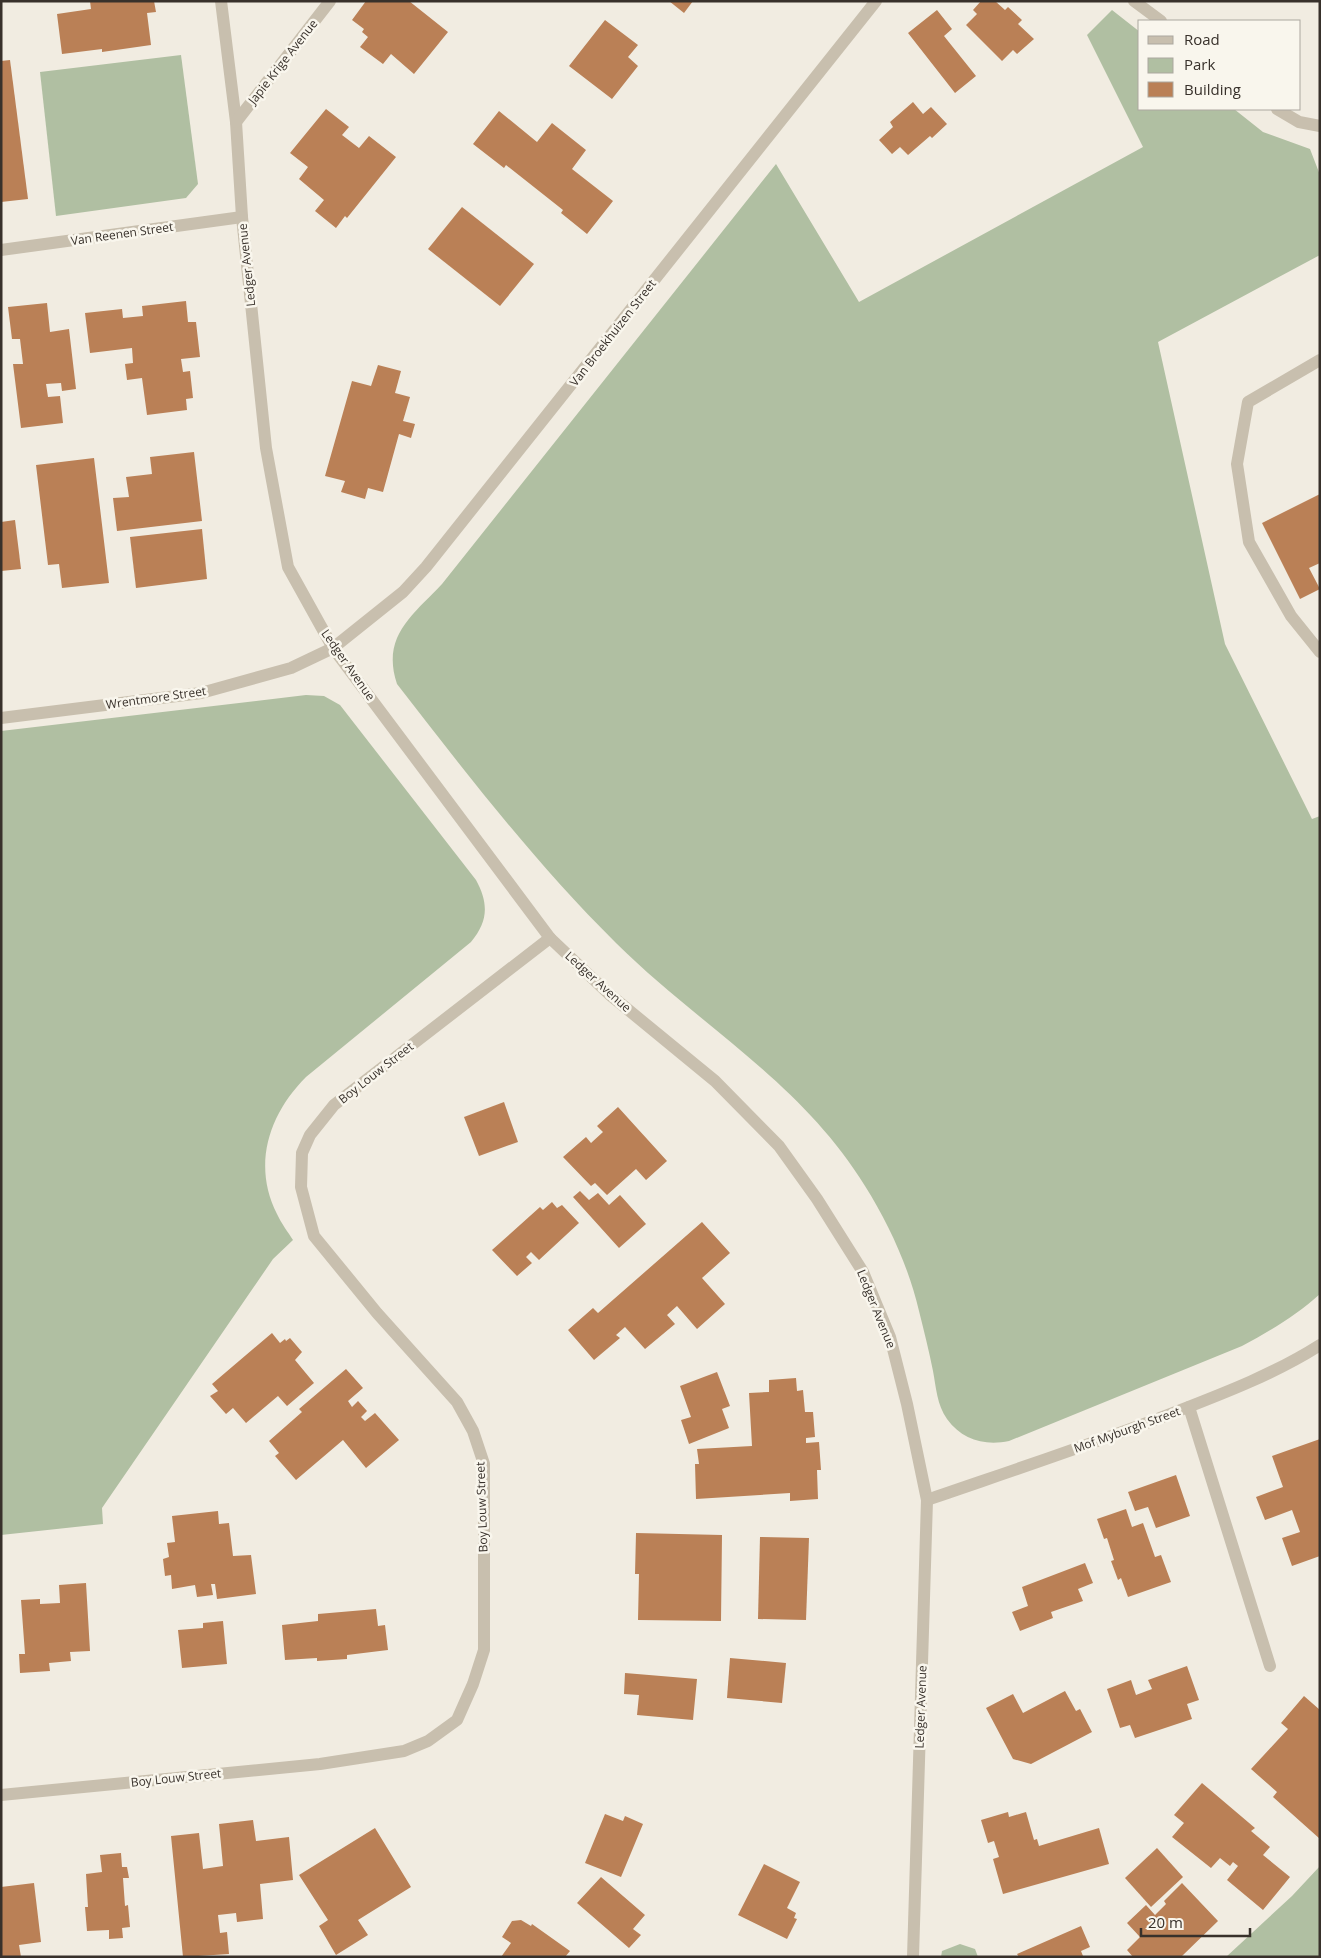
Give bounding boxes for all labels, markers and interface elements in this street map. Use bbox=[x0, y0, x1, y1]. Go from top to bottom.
street label: Japie Krige Avenue bbox=[243, 15, 321, 109]
legend bbox=[1138, 20, 1301, 110]
text: Road bbox=[1184, 29, 1220, 49]
text: Park bbox=[1184, 54, 1215, 74]
text: Building bbox=[1184, 79, 1241, 99]
street label: Van Reenen Street bbox=[70, 218, 174, 249]
street label: Ledger Avenue bbox=[234, 222, 259, 307]
street label: Van Broekhuizen Street bbox=[565, 276, 660, 390]
street label: Ledger Avenue bbox=[318, 626, 379, 704]
street label: Wrentmore Street bbox=[105, 682, 207, 713]
street label: Ledger Avenue bbox=[562, 947, 635, 1016]
street label: Boy Louw Street bbox=[335, 1038, 417, 1107]
street label: Ledger Avenue bbox=[853, 1267, 900, 1351]
street label: Mof Myburgh Street bbox=[1071, 1402, 1182, 1457]
street label: Boy Louw Street bbox=[471, 1461, 492, 1553]
street label: Ledger Avenue bbox=[911, 1665, 930, 1749]
street label: Boy Louw Street bbox=[130, 1764, 222, 1791]
scale bar bbox=[1141, 1906, 1250, 1938]
text: 20 m bbox=[1148, 1912, 1183, 1932]

